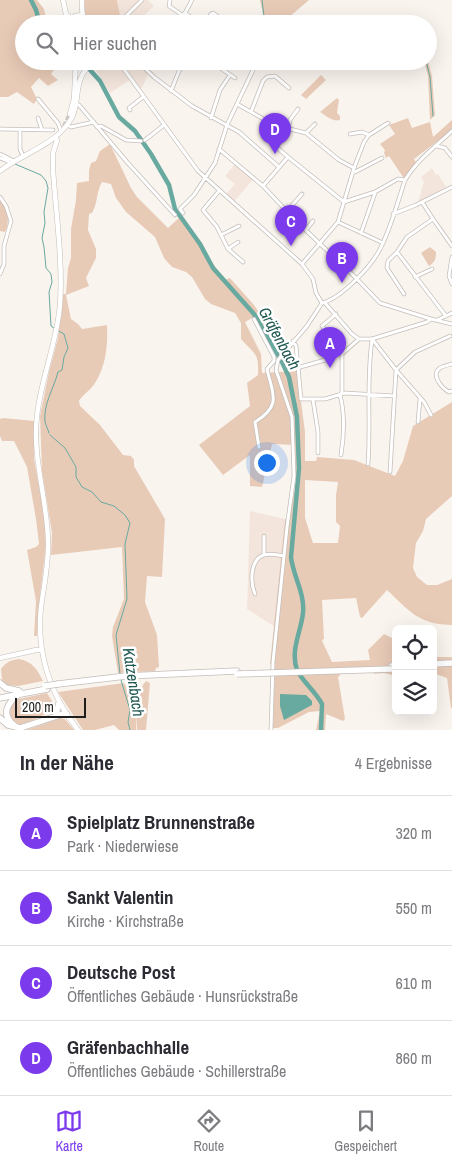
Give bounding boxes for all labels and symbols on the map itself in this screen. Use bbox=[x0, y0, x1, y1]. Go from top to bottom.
pin: D bbox=[259, 113, 291, 154]
pin: C bbox=[275, 205, 307, 246]
pin: B bbox=[326, 242, 358, 283]
water label: Gräfenbach bbox=[254, 303, 306, 373]
pin: A bbox=[314, 327, 346, 368]
your location bbox=[254, 450, 280, 476]
water label: Katzenbach bbox=[118, 646, 150, 718]
scale bar bbox=[15, 695, 86, 718]

